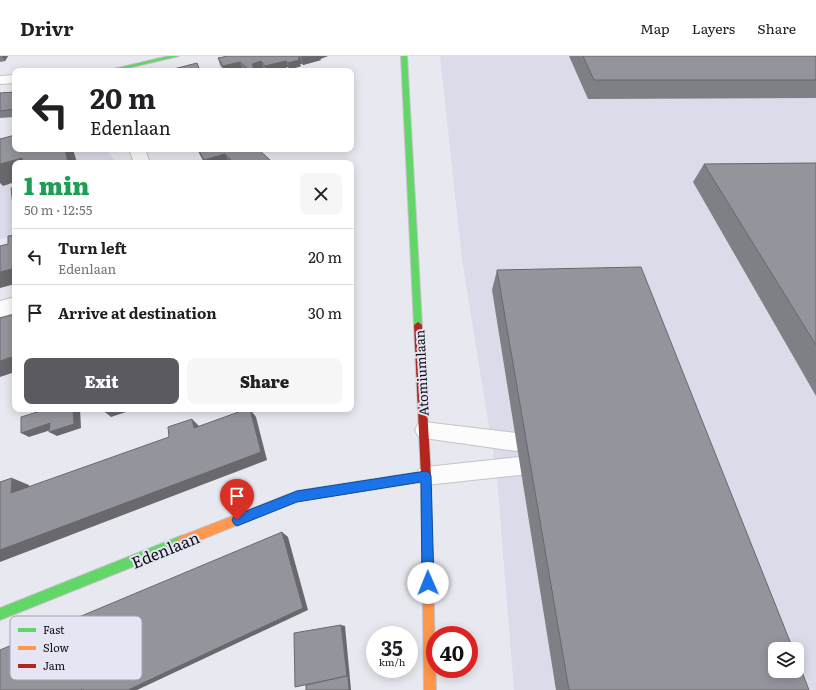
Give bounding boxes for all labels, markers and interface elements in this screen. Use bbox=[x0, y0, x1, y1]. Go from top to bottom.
text: Drivr bbox=[20, 14, 74, 42]
text: Map bbox=[640, 18, 670, 38]
text: Layers bbox=[692, 18, 735, 38]
text: Share bbox=[757, 18, 796, 38]
text: 20 m bbox=[90, 76, 156, 118]
icon: left bbox=[24, 84, 76, 136]
text: Edenlaan bbox=[90, 114, 171, 141]
text: 1 min bbox=[24, 167, 89, 202]
button: close bbox=[300, 173, 342, 215]
text: 50 m · 12:55 bbox=[24, 200, 92, 219]
text: Turn left bbox=[58, 236, 127, 259]
text: 20 m bbox=[308, 245, 342, 268]
icon: left bbox=[24, 246, 46, 268]
text: Edenlaan bbox=[58, 259, 116, 278]
text: Arrive at destination bbox=[58, 301, 217, 324]
text: 30 m bbox=[308, 301, 342, 324]
icon: arrive bbox=[24, 302, 46, 324]
street label: Atomiumlaan bbox=[409, 329, 433, 417]
button: Exit bbox=[24, 358, 179, 404]
button: Share bbox=[187, 358, 342, 404]
pin bbox=[220, 479, 254, 520]
icon: arrive bbox=[226, 485, 248, 507]
street label: Edenlaan bbox=[127, 524, 203, 574]
position arrow bbox=[407, 562, 449, 604]
legend bbox=[10, 616, 142, 680]
text: Fast bbox=[43, 621, 65, 637]
speed limit sign: 40 bbox=[426, 626, 478, 678]
text: 35 bbox=[381, 632, 403, 662]
text: Slow bbox=[43, 639, 69, 655]
map controls bbox=[768, 642, 804, 678]
button: layers bbox=[768, 642, 804, 678]
text: km/h bbox=[379, 654, 405, 669]
text: Jam bbox=[43, 657, 66, 673]

